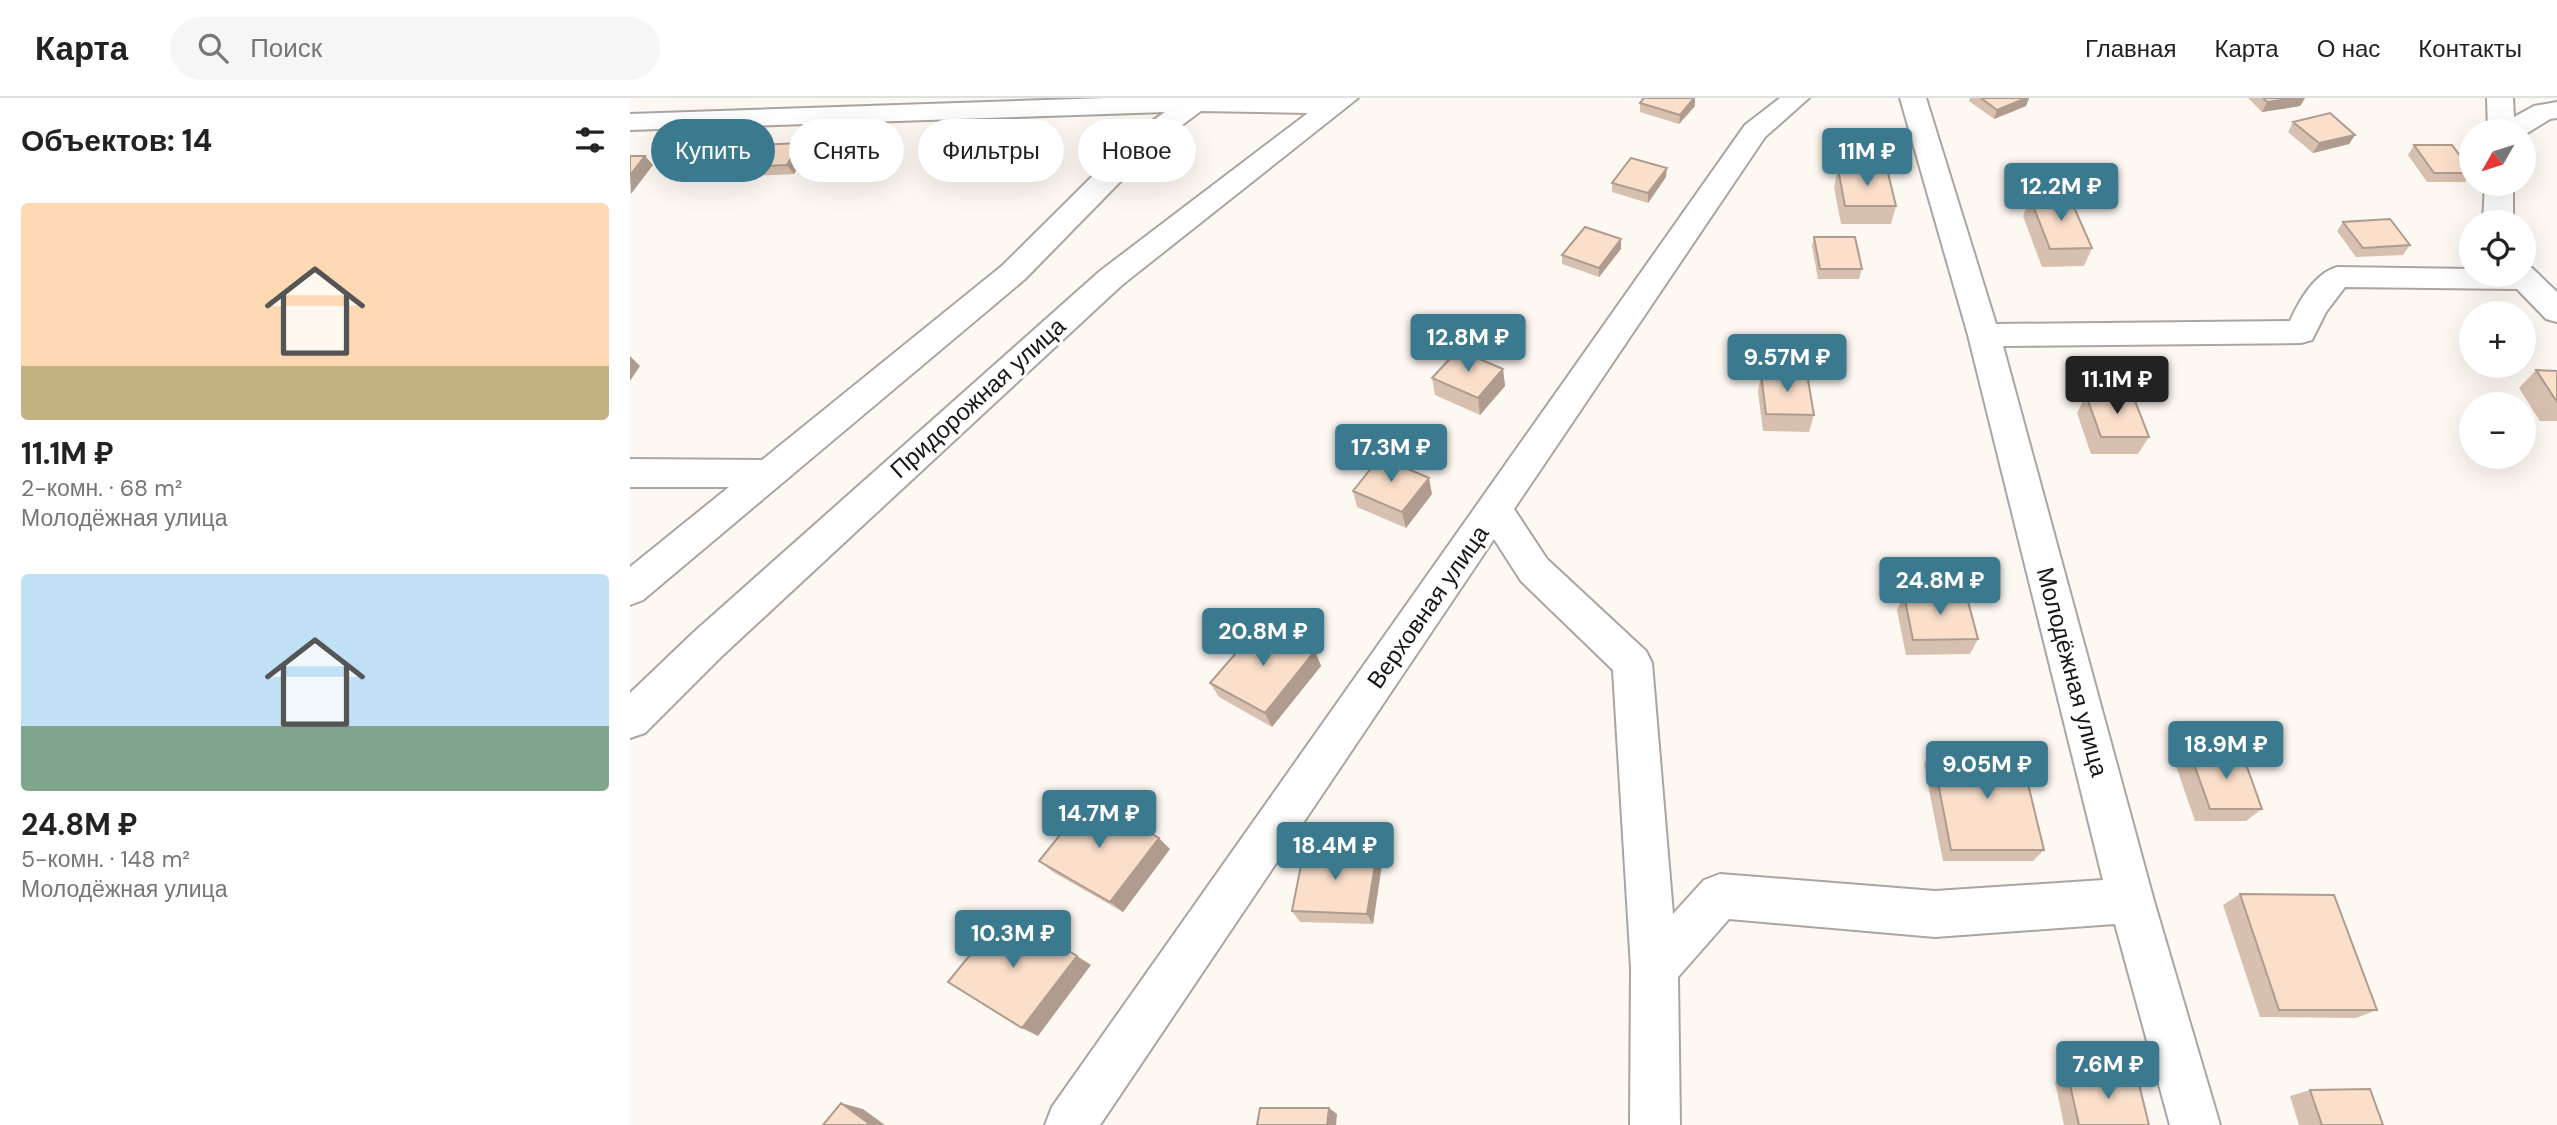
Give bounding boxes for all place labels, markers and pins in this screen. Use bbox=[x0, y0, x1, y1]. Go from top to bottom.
pin: 11M ₽ bbox=[1818, 129, 1916, 188]
pin: 12.2M ₽ bbox=[1996, 164, 2126, 223]
pin: 12.8M ₽ bbox=[1403, 314, 1533, 374]
pin: 9.57M ₽ bbox=[1722, 334, 1852, 394]
pin: 11.1M ₽ bbox=[2052, 356, 2182, 416]
pin: 17.3M ₽ bbox=[1326, 424, 1456, 484]
pin: 24.8M ₽ bbox=[1875, 558, 2005, 617]
pin: 20.8M ₽ bbox=[1198, 608, 1328, 668]
pin: 18.9M ₽ bbox=[2161, 722, 2291, 781]
pin: 9.05M ₽ bbox=[1922, 742, 2052, 801]
pin: 14.7M ₽ bbox=[1034, 790, 1164, 850]
pin: 18.4M ₽ bbox=[1270, 822, 1400, 882]
pin: 10.3M ₽ bbox=[948, 910, 1078, 970]
pin: 7.6M ₽ bbox=[2051, 1042, 2165, 1101]

